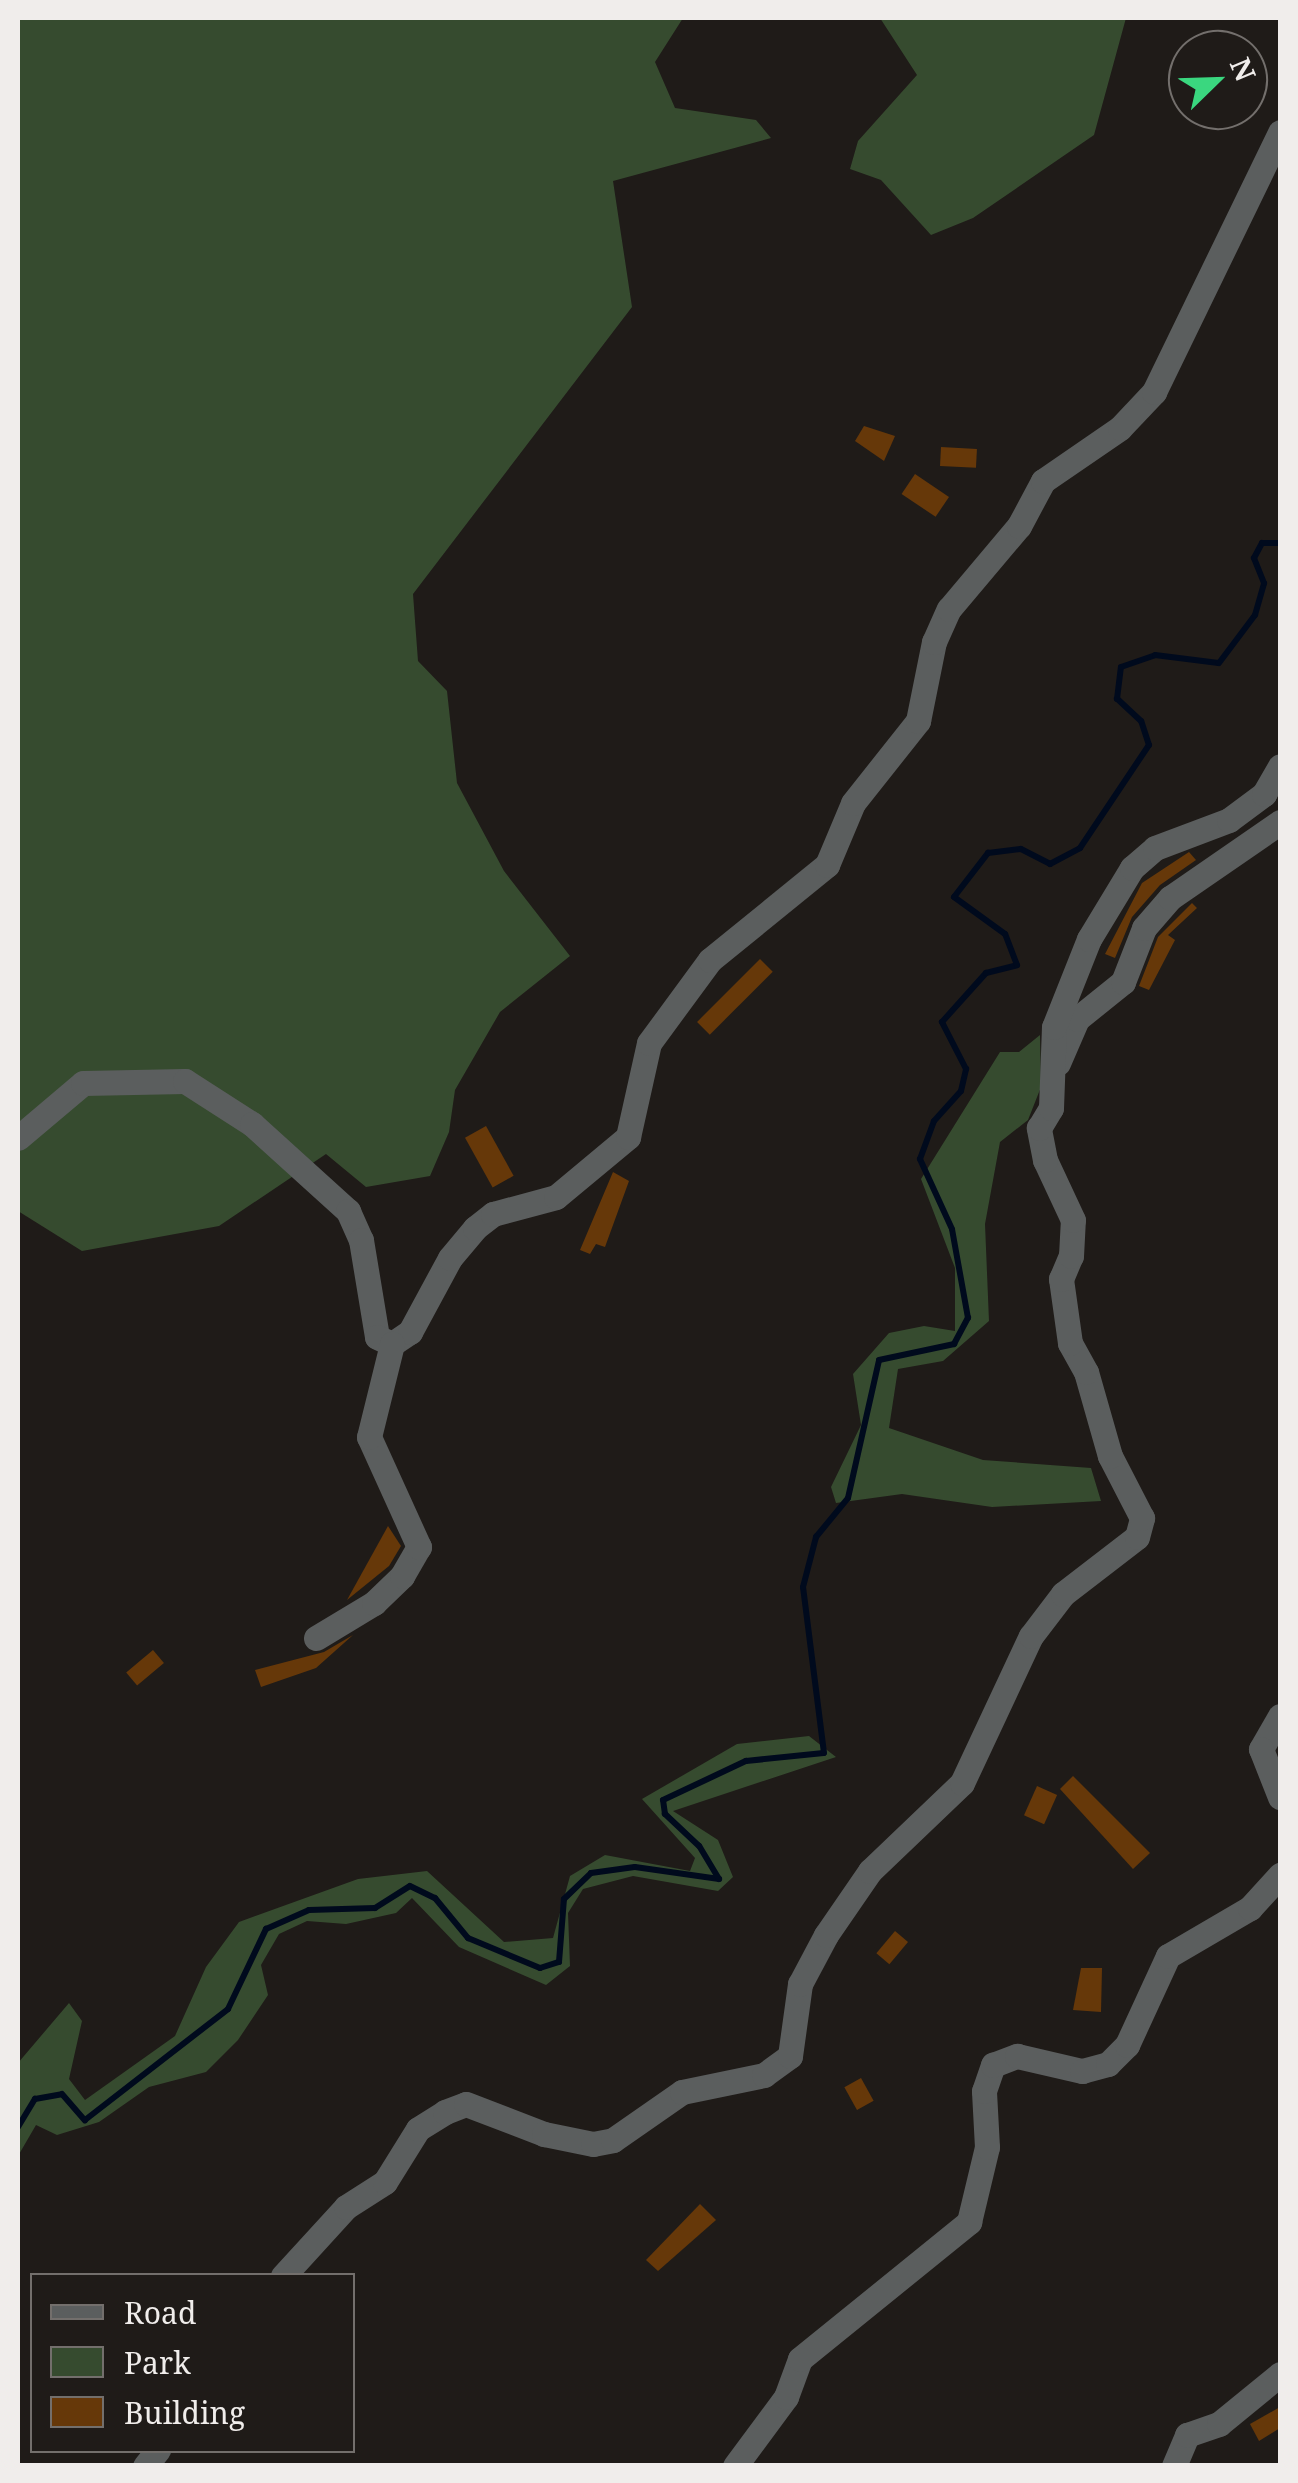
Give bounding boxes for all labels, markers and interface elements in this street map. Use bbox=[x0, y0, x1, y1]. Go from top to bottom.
north arrow bbox=[1168, 30, 1268, 130]
text: N bbox=[1222, 51, 1266, 87]
legend bbox=[30, 2273, 355, 2453]
text: Road bbox=[124, 2292, 196, 2333]
text: Park bbox=[124, 2342, 191, 2383]
text: Building bbox=[124, 2392, 245, 2433]

